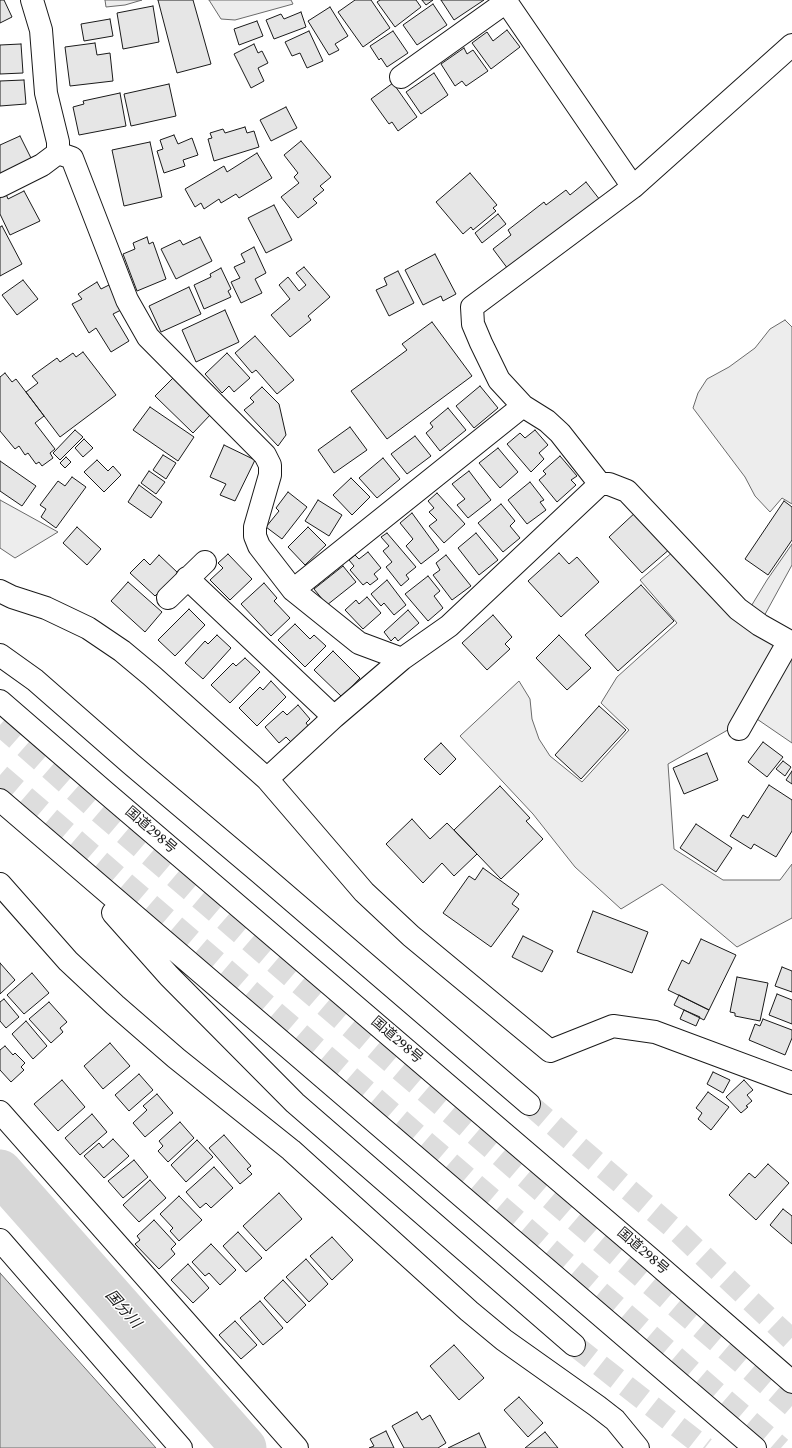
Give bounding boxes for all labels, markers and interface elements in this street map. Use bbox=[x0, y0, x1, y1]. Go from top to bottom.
street label: 国道298号 bbox=[121, 804, 179, 858]
street label: 国道298号 bbox=[367, 1014, 425, 1068]
street label: 国道298号 bbox=[613, 1225, 671, 1279]
water label: 国分川 bbox=[100, 1287, 144, 1333]

